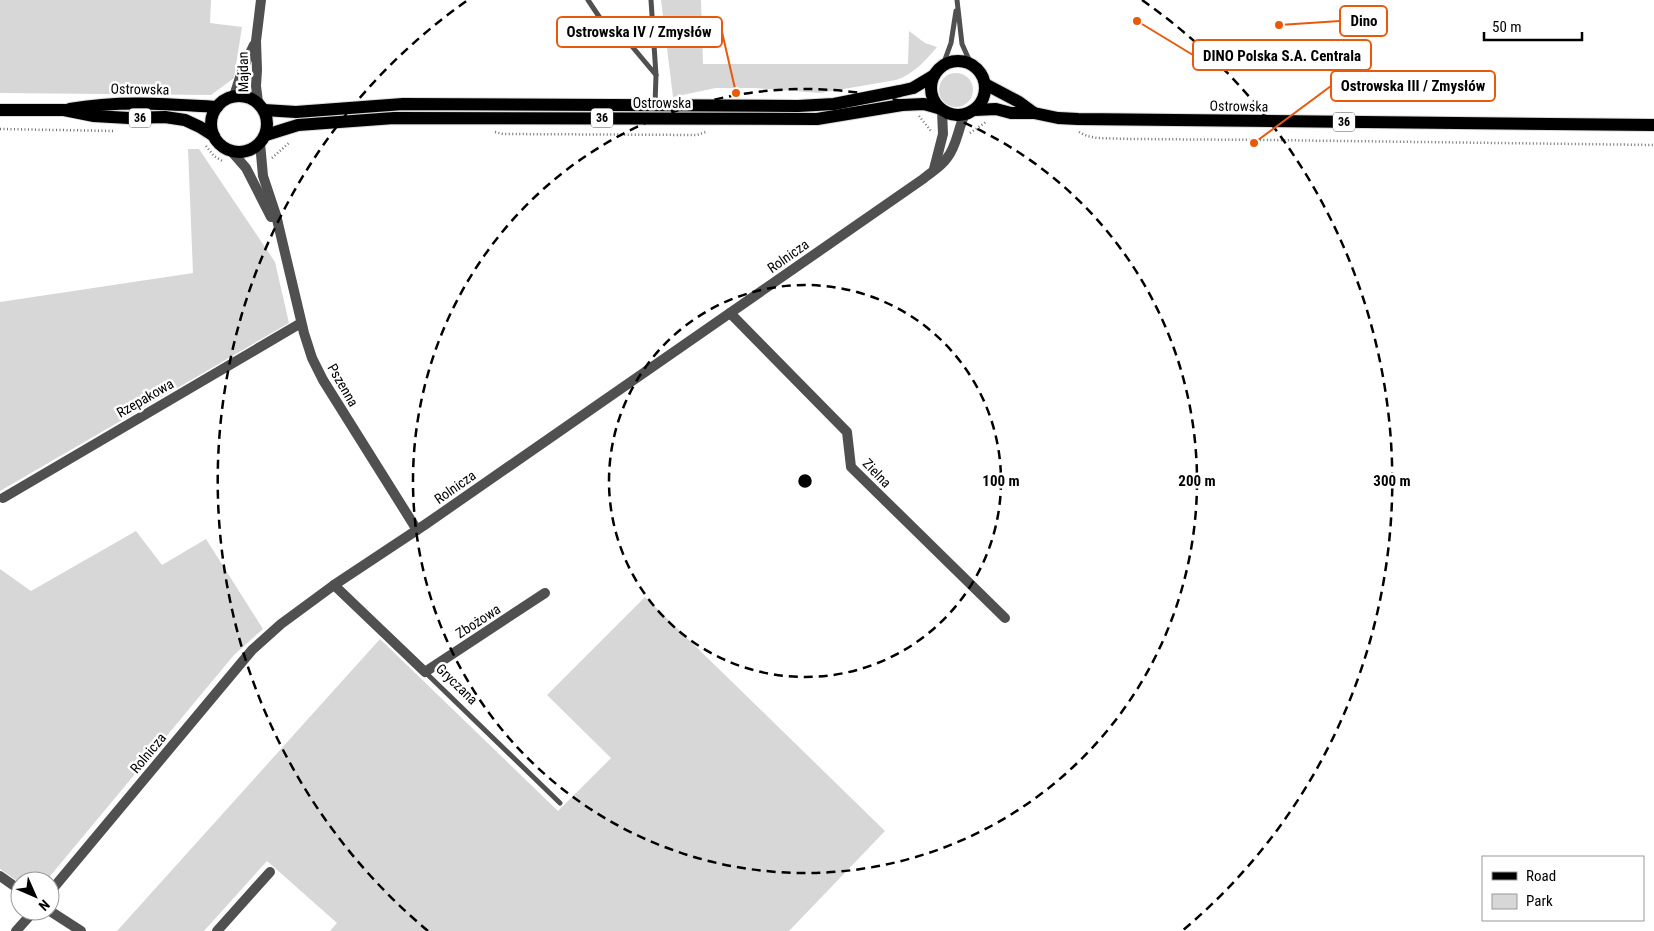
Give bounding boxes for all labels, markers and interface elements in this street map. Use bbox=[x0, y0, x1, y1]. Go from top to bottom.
callout: Dino bbox=[1340, 6, 1387, 36]
scale bar bbox=[1484, 10, 1582, 42]
text: Dino bbox=[1350, 12, 1378, 30]
callout: Ostrowska IV / Zmysłów bbox=[557, 17, 722, 47]
text: 50 m bbox=[1492, 18, 1522, 36]
text: Ostrowska IV / Zmysłów bbox=[566, 23, 712, 41]
callout: DINO Polska S.A. Centrala bbox=[1193, 40, 1371, 70]
text: DINO Polska S.A. Centrala bbox=[1203, 47, 1361, 65]
street label: Majdan bbox=[235, 51, 251, 93]
callout: Ostrowska III / Zmysłów bbox=[1331, 71, 1495, 101]
text: Ostrowska III / Zmysłów bbox=[1341, 77, 1486, 95]
street label: Ostrowska bbox=[111, 80, 169, 98]
street label: Ostrowska bbox=[633, 95, 691, 111]
street label: Ostrowska bbox=[1210, 97, 1268, 115]
road number: 36 bbox=[129, 109, 151, 128]
road number: 36 bbox=[591, 109, 613, 128]
road number: 36 bbox=[1333, 112, 1355, 132]
street label: Rolnicza bbox=[764, 236, 812, 276]
street label: Pszenna bbox=[324, 361, 362, 409]
street label: Rzepakowa bbox=[114, 375, 176, 421]
street label: Zielna bbox=[860, 455, 894, 491]
street label: Rolnicza bbox=[431, 467, 479, 507]
centre of rings bbox=[796, 472, 814, 490]
text: 100 m bbox=[982, 472, 1020, 490]
text: 200 m bbox=[1178, 472, 1216, 490]
text: 300 m bbox=[1373, 472, 1411, 490]
street label: Zbożowa bbox=[453, 601, 503, 641]
street label: Gryczana bbox=[433, 660, 481, 708]
street label: Rolnicza bbox=[127, 730, 169, 776]
legend bbox=[1482, 856, 1644, 921]
text: Road bbox=[1526, 867, 1556, 885]
north arrow bbox=[10, 871, 60, 921]
text: Park bbox=[1526, 892, 1553, 910]
text: N bbox=[36, 897, 53, 914]

